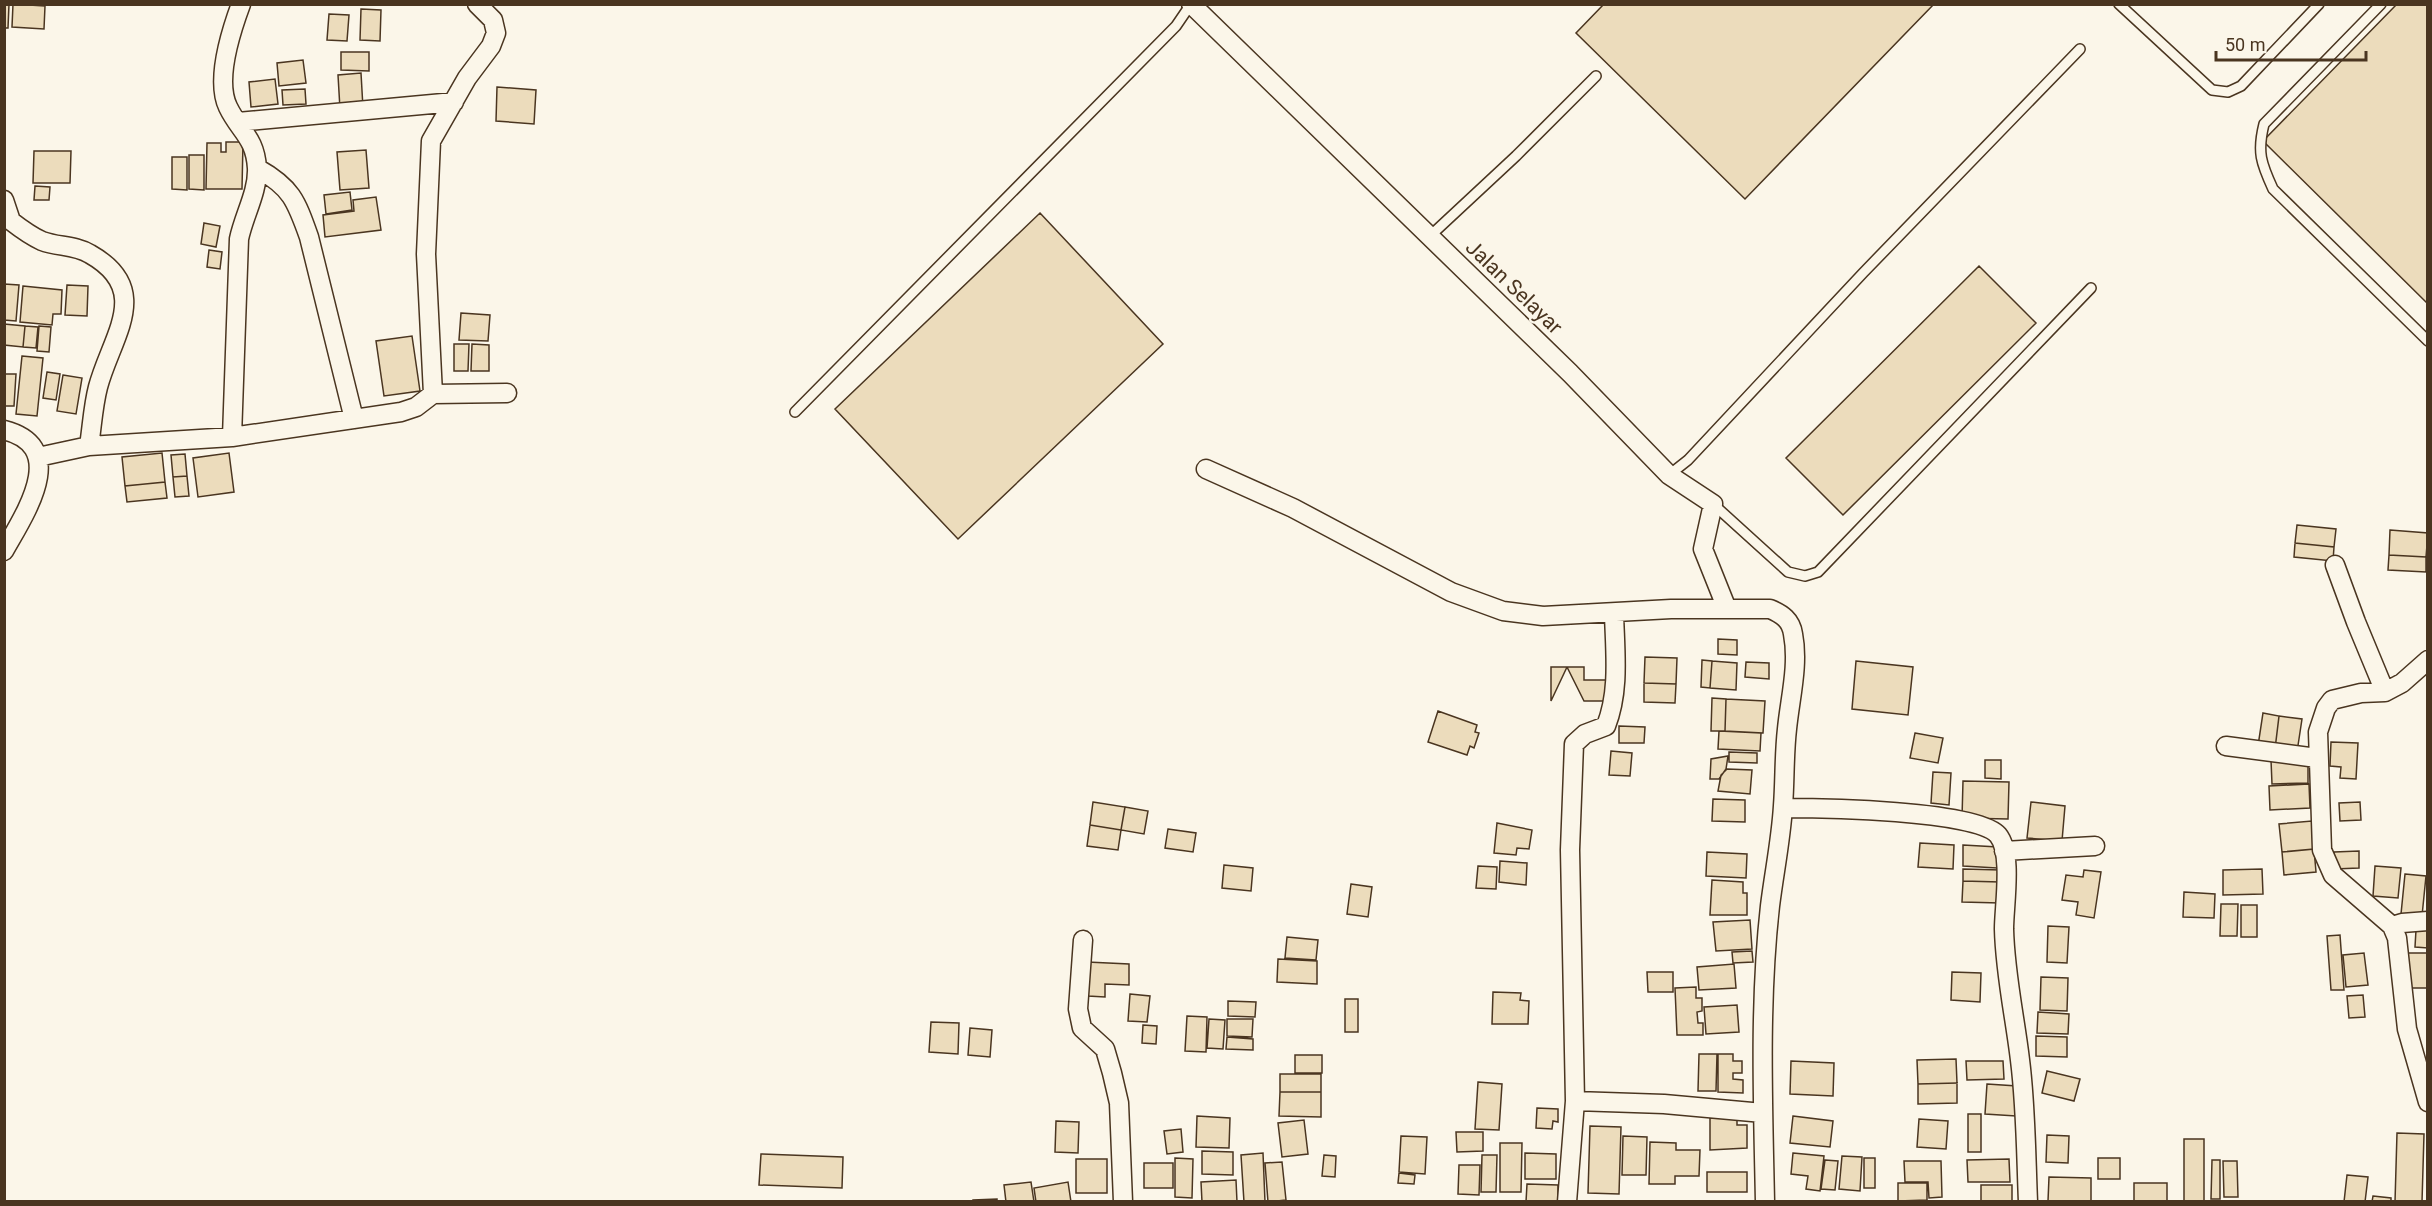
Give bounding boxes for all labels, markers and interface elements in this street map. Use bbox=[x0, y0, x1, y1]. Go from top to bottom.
scale bar bbox=[2216, 24, 2366, 62]
text: 50 m bbox=[2225, 34, 2265, 55]
street label: Jalan Selayar bbox=[1461, 235, 1567, 339]

